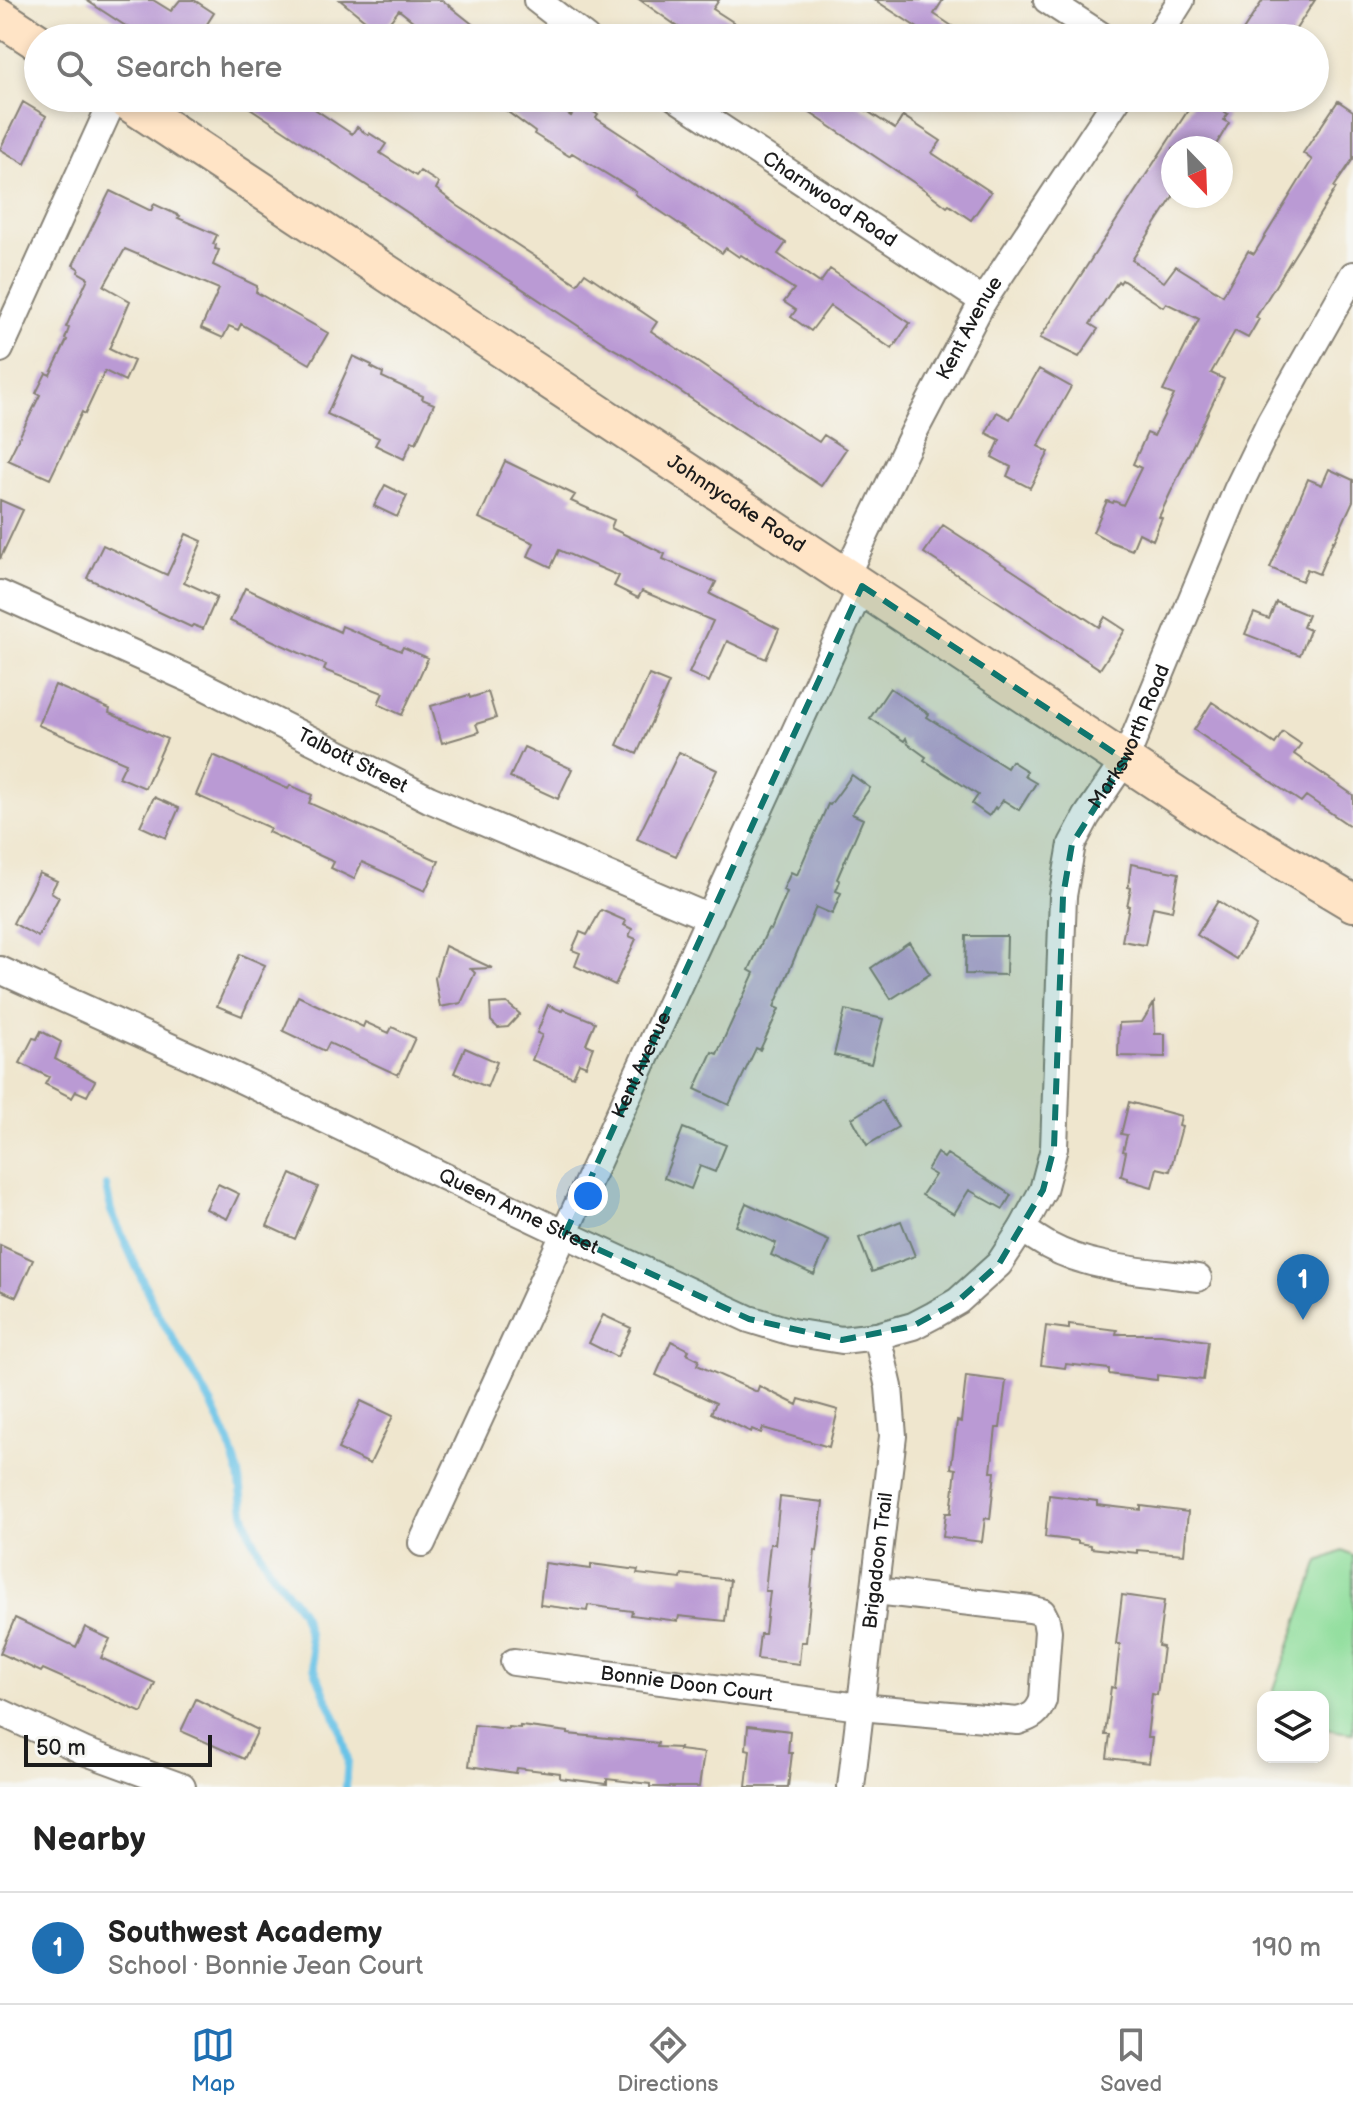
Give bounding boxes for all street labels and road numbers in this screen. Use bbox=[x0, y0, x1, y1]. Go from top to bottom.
street label: Charnwood Road bbox=[758, 146, 901, 253]
street label: Kent Avenue bbox=[931, 272, 1008, 384]
street label: Johnnycake Road bbox=[662, 450, 810, 558]
street label: Marksworth Road bbox=[1083, 661, 1175, 813]
street label: Talbott Street bbox=[293, 723, 412, 798]
street label: Kent Avenue bbox=[607, 1008, 677, 1122]
street label: Queen Anne Street bbox=[435, 1164, 602, 1260]
street label: Brigadoon Trail bbox=[858, 1491, 898, 1630]
street label: Bonnie Doon Court bbox=[599, 1661, 774, 1708]

